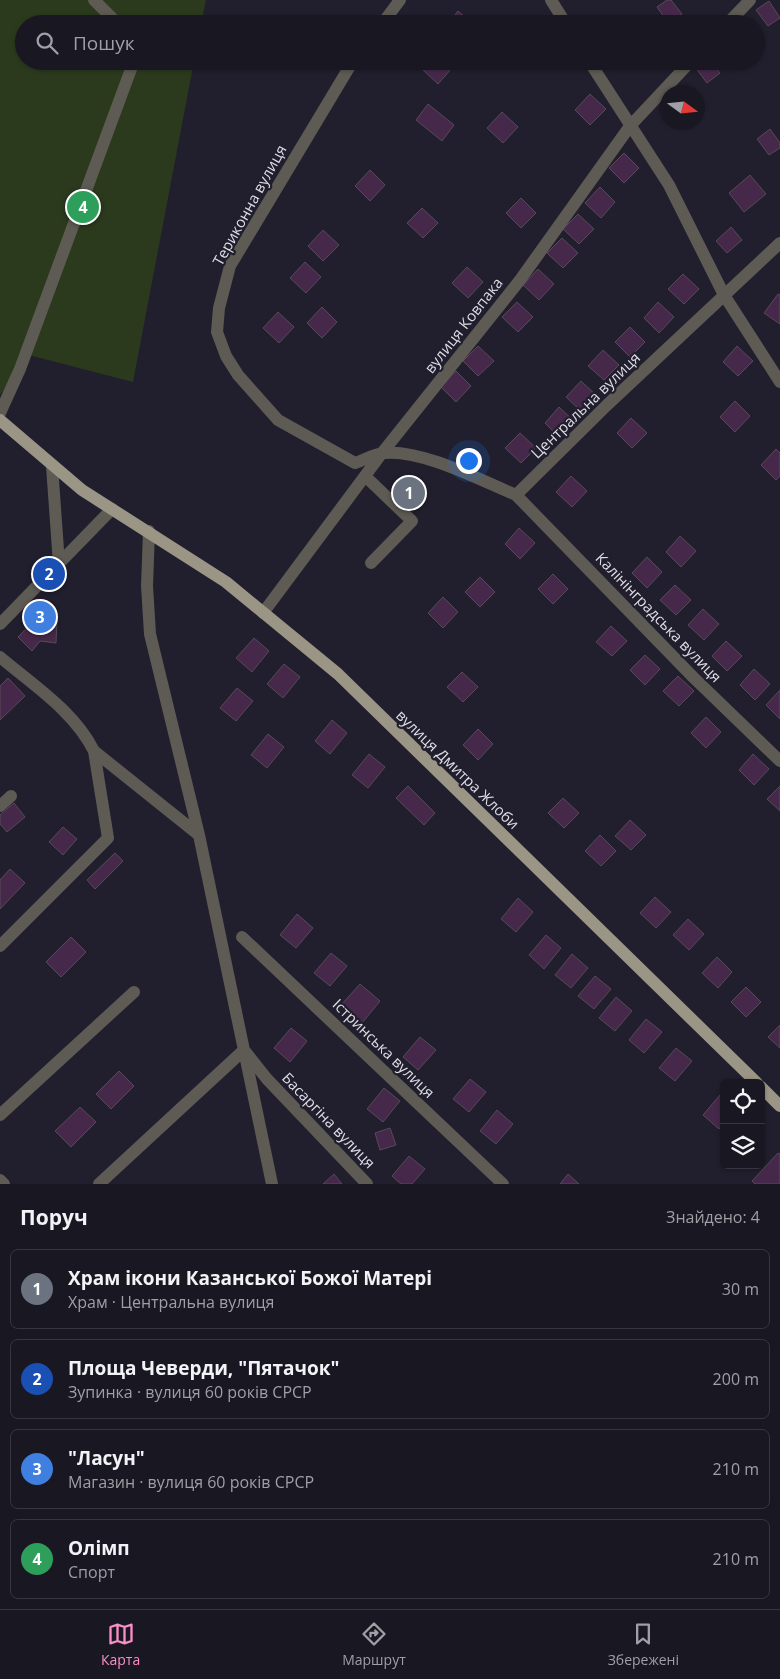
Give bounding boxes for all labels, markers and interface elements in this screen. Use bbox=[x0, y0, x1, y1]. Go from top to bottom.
search box bbox=[15, 15, 765, 70]
icon: search bbox=[33, 29, 61, 57]
text: Пошук bbox=[73, 30, 135, 56]
north arrow bbox=[660, 85, 705, 130]
street label: Териконна вулиця bbox=[207, 141, 291, 269]
pin: 4 bbox=[67, 188, 99, 226]
street label: вулиця Ковпака bbox=[419, 273, 507, 377]
street label: Центральна вулиця bbox=[526, 348, 644, 462]
your location bbox=[456, 448, 482, 474]
pin: 1 bbox=[393, 474, 425, 512]
street label: Калінінградська вулиця bbox=[592, 548, 726, 686]
pin: 2 bbox=[33, 555, 65, 593]
pin: 3 bbox=[24, 598, 56, 636]
street label: вулиця Дмитра Жлоби bbox=[392, 705, 524, 833]
street label: Істринська вулиця bbox=[329, 994, 439, 1102]
street label: Басаргіна вулиця bbox=[278, 1068, 380, 1172]
map controls bbox=[720, 1079, 765, 1169]
button: locate bbox=[720, 1079, 765, 1124]
button: layers bbox=[720, 1124, 765, 1169]
text: Поруч bbox=[20, 1203, 88, 1231]
text: Знайдено: 4 bbox=[666, 1206, 760, 1228]
text: Храм ікони Казанської Божої Матері bbox=[68, 1265, 432, 1291]
text: 1 bbox=[32, 1278, 42, 1300]
text: 30 m bbox=[722, 1278, 759, 1300]
text: Храм · Центральна вулиця bbox=[68, 1291, 274, 1313]
text: Площа Чеверди, "Пятачок" bbox=[68, 1355, 340, 1381]
text: 2 bbox=[32, 1368, 42, 1390]
text: 200 m bbox=[713, 1368, 759, 1390]
text: Зупинка · вулиця 60 років СРСР bbox=[68, 1381, 312, 1403]
text: "Ласун" bbox=[68, 1445, 145, 1471]
text: 3 bbox=[32, 1458, 42, 1480]
text: 210 m bbox=[713, 1458, 759, 1480]
text: Магазин · вулиця 60 років СРСР bbox=[68, 1471, 314, 1493]
text: Олімп bbox=[68, 1535, 130, 1561]
text: 4 bbox=[32, 1548, 42, 1570]
text: 210 m bbox=[713, 1548, 759, 1570]
text: Спорт bbox=[68, 1561, 115, 1583]
tab: Карта bbox=[101, 1620, 140, 1669]
tab: Маршрут bbox=[342, 1620, 406, 1669]
tab: Збережені bbox=[608, 1620, 679, 1669]

